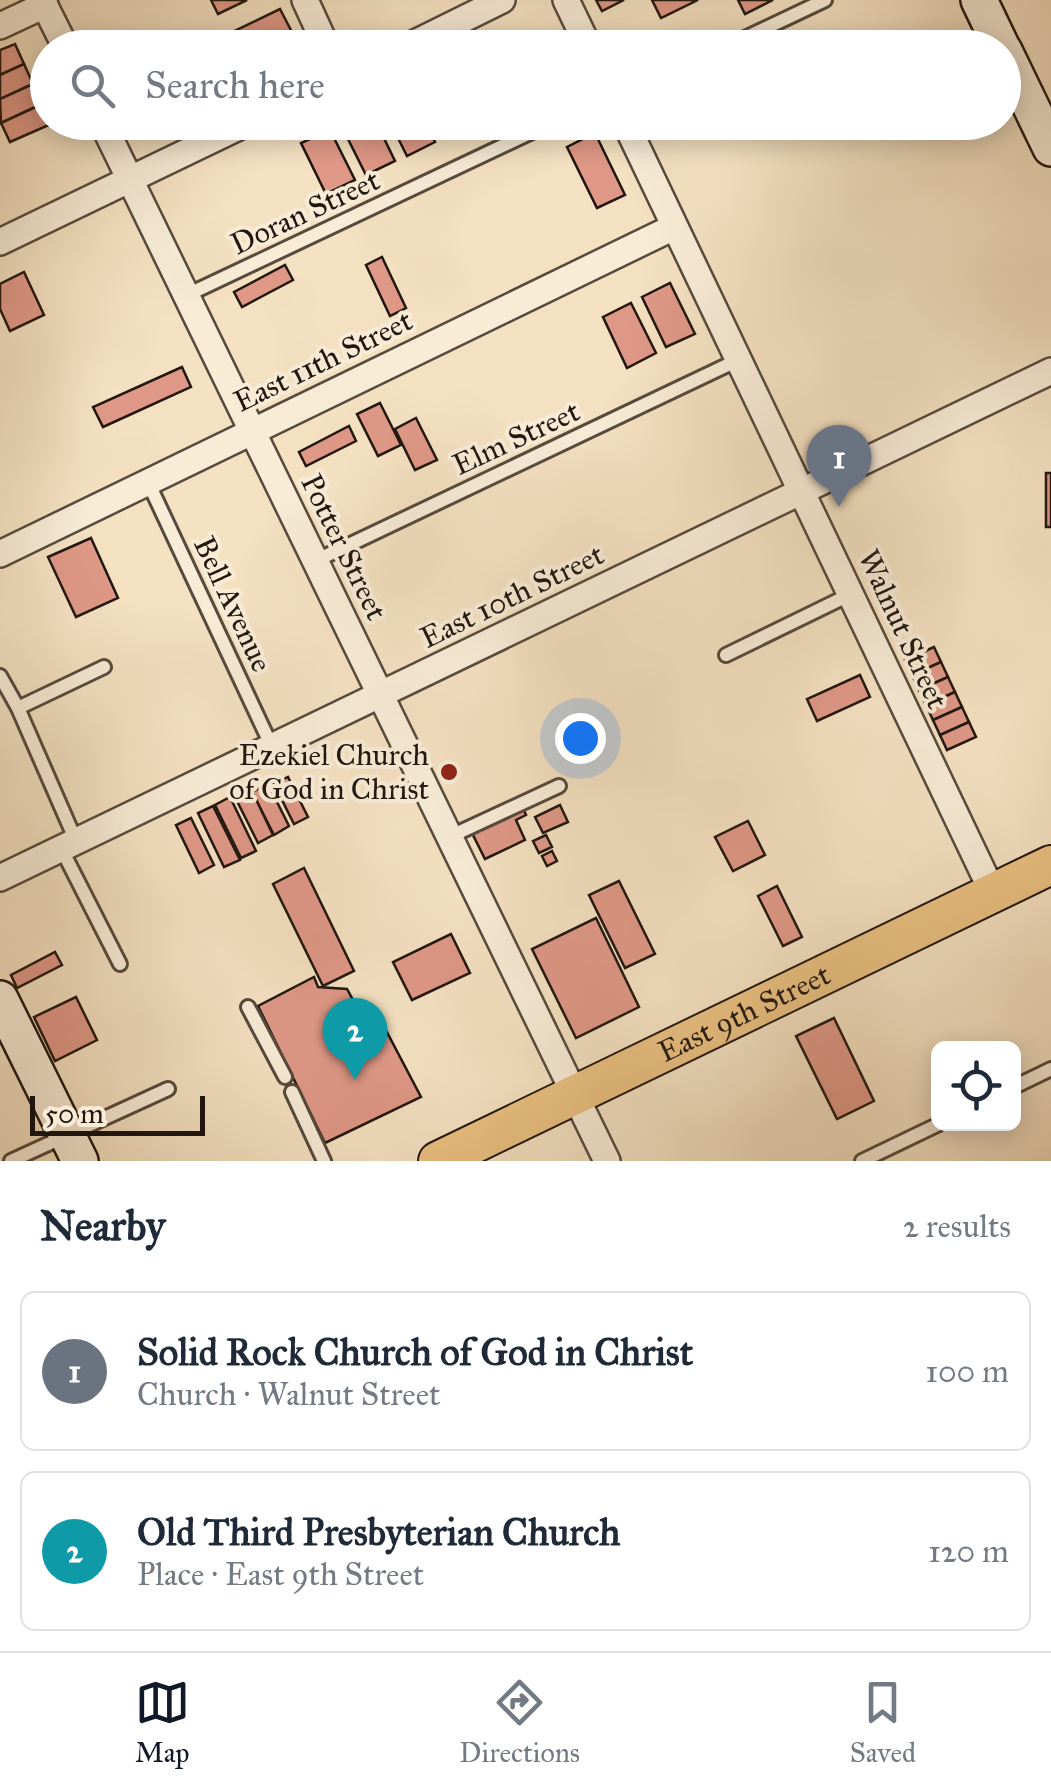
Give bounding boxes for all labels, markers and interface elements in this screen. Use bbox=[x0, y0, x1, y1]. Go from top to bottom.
search box bbox=[30, 30, 1021, 140]
icon: search bbox=[65, 58, 120, 113]
text: Search here bbox=[145, 62, 325, 108]
street label: Doran Street bbox=[225, 162, 385, 262]
street label: East 11th Street bbox=[228, 302, 418, 420]
street label: Elm Street bbox=[447, 393, 585, 483]
pin: 1 bbox=[806, 424, 872, 507]
street label: Potter Street bbox=[293, 468, 395, 626]
street label: Bell Avenue bbox=[186, 531, 280, 677]
street label: East 10th Street bbox=[414, 536, 610, 656]
street label: Walnut Street bbox=[850, 544, 956, 715]
your location bbox=[555, 713, 606, 764]
place label: Ezekiel Church of God in Christ bbox=[229, 737, 429, 807]
marker: Ezekiel Church of God in Christ bbox=[438, 761, 460, 783]
street label: East 9th Street bbox=[652, 956, 836, 1070]
pin: 2 bbox=[322, 998, 388, 1080]
map controls bbox=[931, 1041, 1021, 1131]
button: locate bbox=[931, 1041, 1021, 1131]
scale bar bbox=[30, 1091, 205, 1136]
text: 50 m bbox=[45, 1096, 104, 1131]
text: Nearby bbox=[40, 1200, 165, 1252]
text: 2 results bbox=[903, 1207, 1011, 1246]
text: Solid Rock Church of God in Christ bbox=[137, 1329, 693, 1375]
text: 1 bbox=[68, 1352, 81, 1391]
text: 100 m bbox=[925, 1352, 1009, 1391]
text: Church · Walnut Street bbox=[137, 1375, 440, 1414]
text: Old Third Presbyterian Church bbox=[137, 1509, 620, 1555]
text: 2 bbox=[67, 1532, 82, 1571]
text: 120 m bbox=[928, 1532, 1009, 1571]
text: Place · East 9th Street bbox=[137, 1555, 424, 1594]
tab: Map bbox=[135, 1675, 190, 1770]
tab: Directions bbox=[459, 1675, 580, 1770]
tab: Saved bbox=[850, 1675, 916, 1770]

